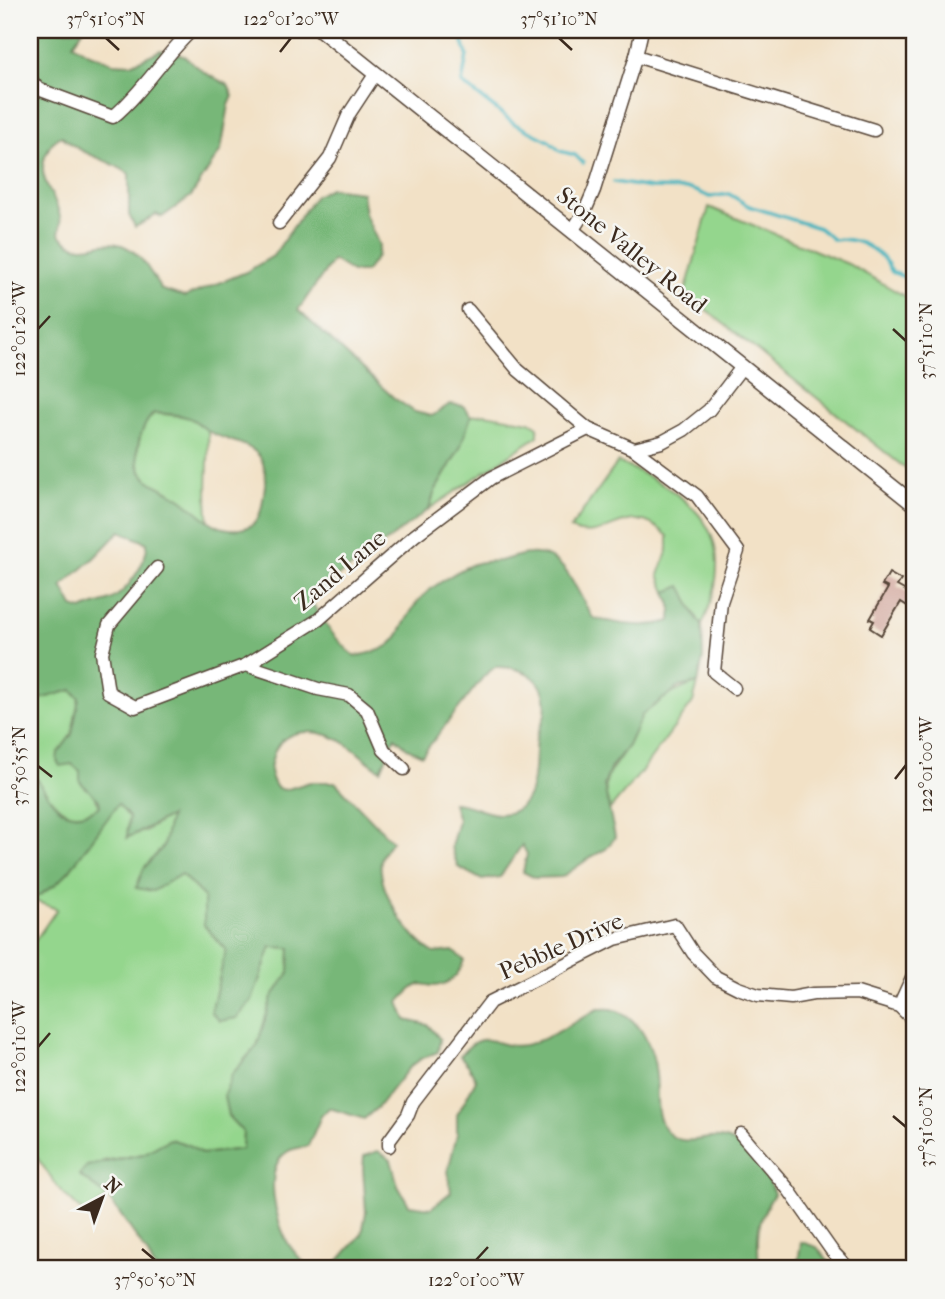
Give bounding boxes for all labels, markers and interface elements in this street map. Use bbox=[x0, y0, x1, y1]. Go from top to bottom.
text: 37°51'05"N bbox=[66, 9, 146, 30]
text: 122°01'20"W bbox=[243, 9, 340, 30]
text: 37°51'10"N bbox=[520, 9, 598, 30]
street label: Stone Valley Road bbox=[551, 181, 713, 320]
text: 122°01'20"W bbox=[9, 280, 30, 377]
text: 37°51'10"N bbox=[916, 302, 937, 380]
street label: Zand Lane bbox=[289, 524, 391, 616]
text: 122°01'00"W bbox=[916, 716, 937, 813]
text: 37°50'55"N bbox=[9, 726, 30, 806]
street label: Pebble Drive bbox=[495, 906, 627, 986]
text: 122°01'10"W bbox=[9, 999, 30, 1093]
text: 37°51'00"N bbox=[916, 1086, 937, 1168]
north arrow bbox=[66, 1162, 136, 1232]
text: N bbox=[100, 1173, 126, 1199]
text: 37°50'50"N bbox=[114, 1270, 197, 1291]
text: 122°01'00"W bbox=[428, 1270, 525, 1291]

